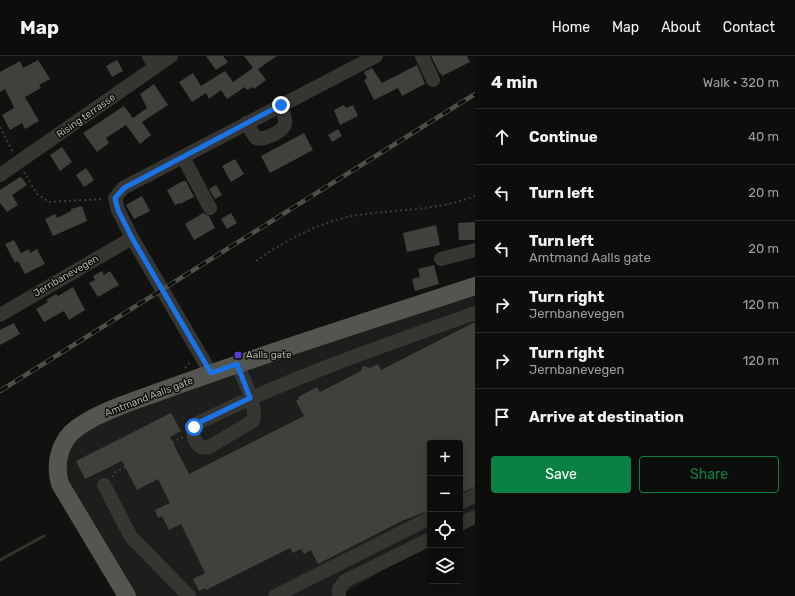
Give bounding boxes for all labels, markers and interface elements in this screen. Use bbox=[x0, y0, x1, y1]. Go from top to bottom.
text: Map bbox=[20, 16, 59, 39]
text: Home bbox=[552, 19, 590, 36]
text: Map bbox=[612, 19, 639, 36]
text: About bbox=[661, 19, 701, 36]
text: Contact bbox=[723, 19, 775, 36]
text: 4 min bbox=[491, 72, 538, 92]
text: Walk · 320 m bbox=[703, 75, 779, 90]
street label: Rising terrasse bbox=[54, 91, 118, 141]
route end bbox=[272, 96, 290, 114]
icon: ahead bbox=[491, 126, 513, 148]
text: Continue bbox=[529, 128, 598, 146]
text: 40 m bbox=[748, 129, 779, 144]
icon: left bbox=[491, 182, 513, 204]
text: Turn left bbox=[529, 184, 594, 202]
text: 20 m bbox=[748, 185, 779, 200]
text: Turn left bbox=[529, 232, 594, 250]
icon: left bbox=[491, 238, 513, 260]
text: 20 m bbox=[748, 241, 779, 256]
text: Amtmand Aalls gate bbox=[529, 250, 651, 265]
street label: Jernbanevegen bbox=[31, 252, 101, 300]
text: Turn right bbox=[529, 288, 604, 306]
icon: right bbox=[491, 294, 513, 316]
text: 120 m bbox=[743, 297, 779, 312]
text: Jernbanevegen bbox=[529, 306, 624, 321]
text: Turn right bbox=[529, 344, 604, 362]
place label: Aalls gate bbox=[246, 349, 292, 361]
marker: Aalls gate bbox=[233, 350, 243, 360]
icon: right bbox=[491, 350, 513, 372]
text: 120 m bbox=[743, 353, 779, 368]
text: Jernbanevegen bbox=[529, 362, 624, 377]
street label: Amtmand Aalls gate bbox=[103, 374, 195, 419]
icon: arrive bbox=[491, 406, 513, 428]
text: Arrive at destination bbox=[529, 408, 684, 426]
route start bbox=[185, 418, 203, 436]
map controls bbox=[427, 440, 463, 584]
button: + bbox=[427, 440, 463, 476]
button: Save bbox=[491, 456, 631, 493]
button: Share bbox=[639, 456, 779, 493]
button: − bbox=[427, 476, 463, 512]
button: locate bbox=[427, 512, 463, 548]
button: layers bbox=[427, 548, 463, 584]

